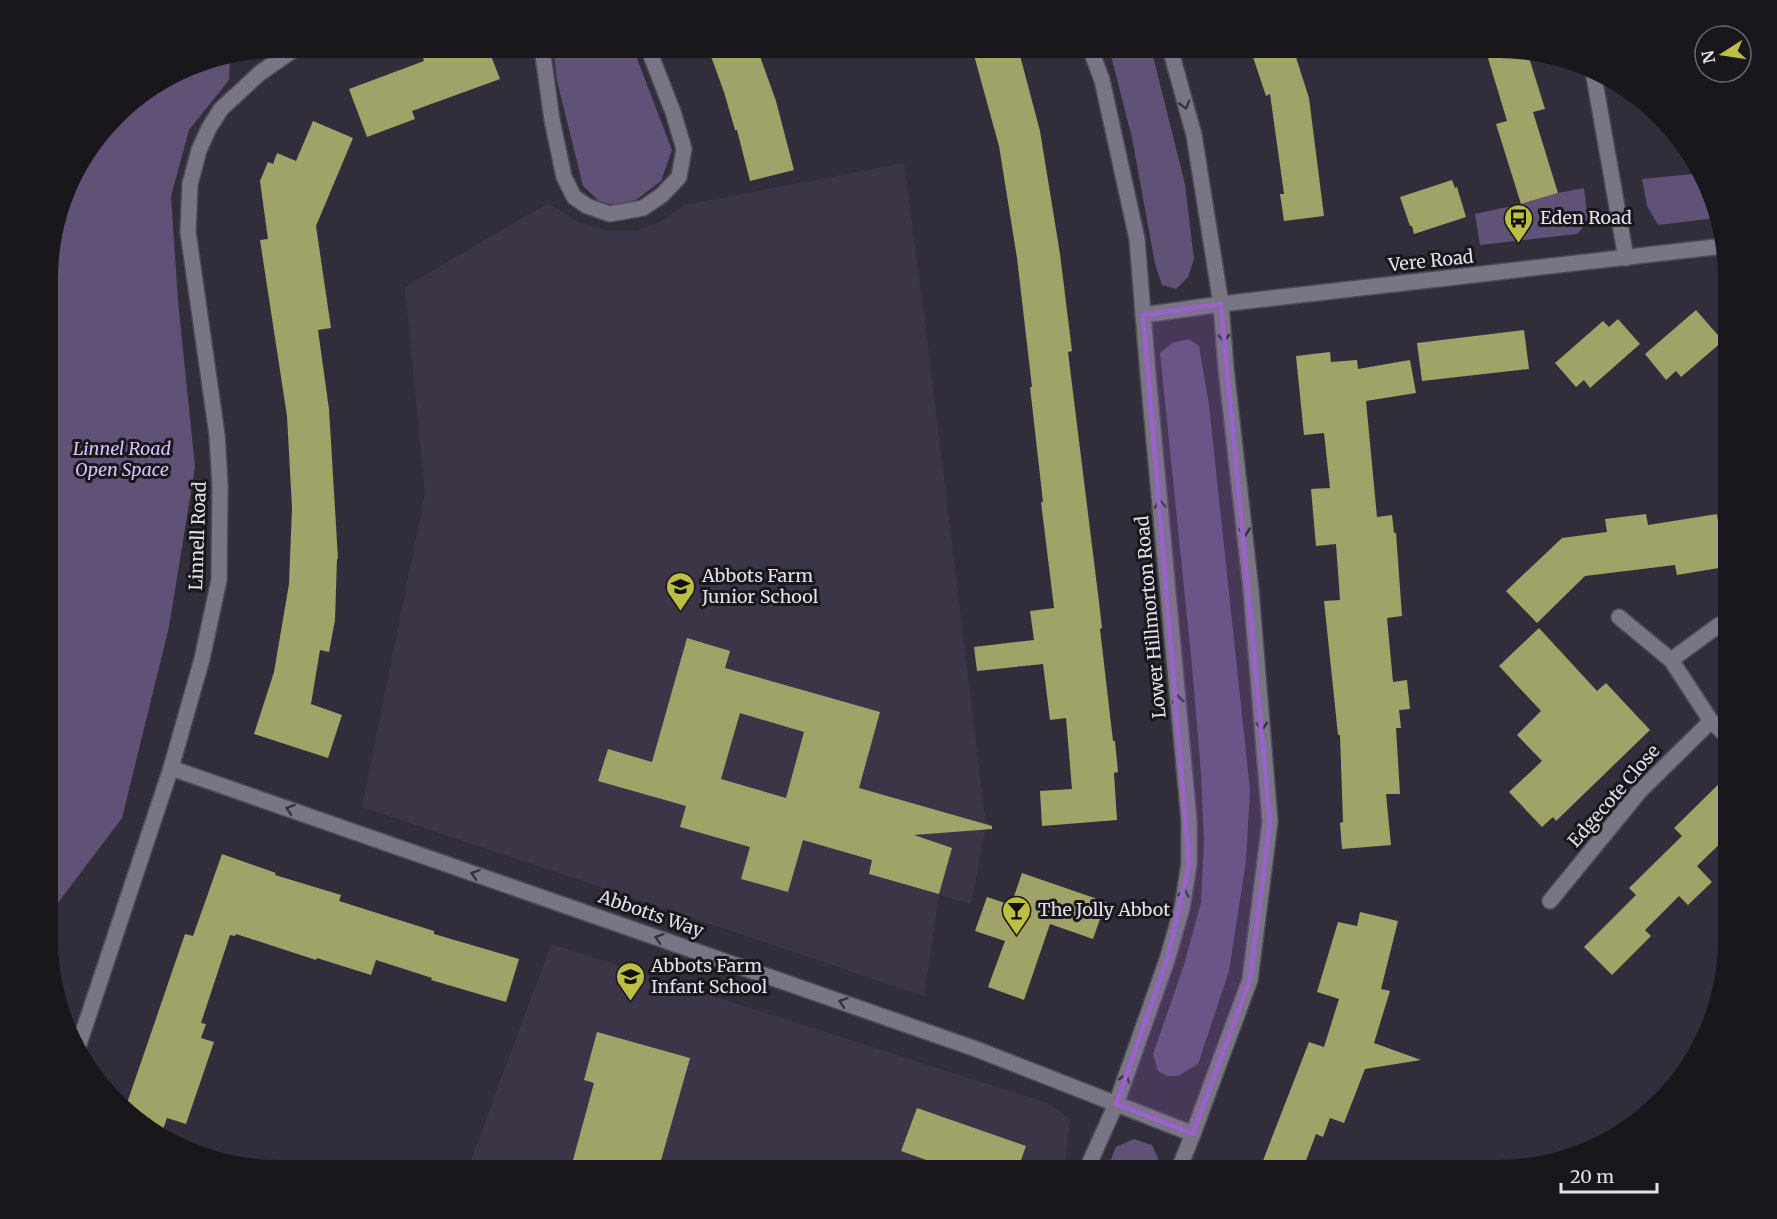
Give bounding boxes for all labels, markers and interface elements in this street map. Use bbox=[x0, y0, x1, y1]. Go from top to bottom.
north arrow bbox=[1693, 24, 1753, 84]
text: N bbox=[1697, 49, 1719, 65]
one-way arrow bbox=[1178, 100, 1191, 110]
bus stop icon: Eden Road bbox=[1503, 202, 1535, 244]
place label: Eden Road bbox=[1540, 206, 1632, 229]
street label: Vere Road bbox=[1386, 245, 1475, 277]
one-way arrow bbox=[1217, 334, 1230, 343]
park label: Linnel Road Open Space bbox=[73, 437, 171, 481]
street label: Linnell Road bbox=[184, 481, 211, 591]
one-way arrow bbox=[1154, 500, 1167, 509]
street label: Lower Hillmorton Road bbox=[1130, 515, 1171, 719]
one-way arrow bbox=[1238, 527, 1251, 537]
place label: Abbots Farm Junior School bbox=[701, 564, 819, 608]
school or university icon: Abbots Farm Junior School bbox=[665, 570, 697, 612]
one-way arrow bbox=[1172, 694, 1185, 703]
one-way arrow bbox=[1256, 722, 1269, 731]
street label: Edgecote Close bbox=[1563, 740, 1665, 852]
one-way arrow bbox=[286, 804, 296, 817]
one-way arrow bbox=[470, 868, 481, 881]
street label: Abbotts Way bbox=[595, 885, 707, 942]
one-way arrow bbox=[1178, 888, 1190, 897]
bar icon: The Jolly Abbot bbox=[1001, 894, 1033, 936]
place label: The Jolly Abbot bbox=[1038, 898, 1170, 921]
one-way arrow bbox=[654, 932, 665, 945]
place label: Abbots Farm Infant School bbox=[650, 954, 768, 998]
school or university icon: Abbots Farm Infant School bbox=[614, 960, 646, 1002]
one-way arrow bbox=[838, 996, 849, 1009]
one-way arrow bbox=[1118, 1073, 1131, 1084]
scale bar bbox=[1561, 1156, 1657, 1194]
text: 20 m bbox=[1570, 1165, 1614, 1188]

